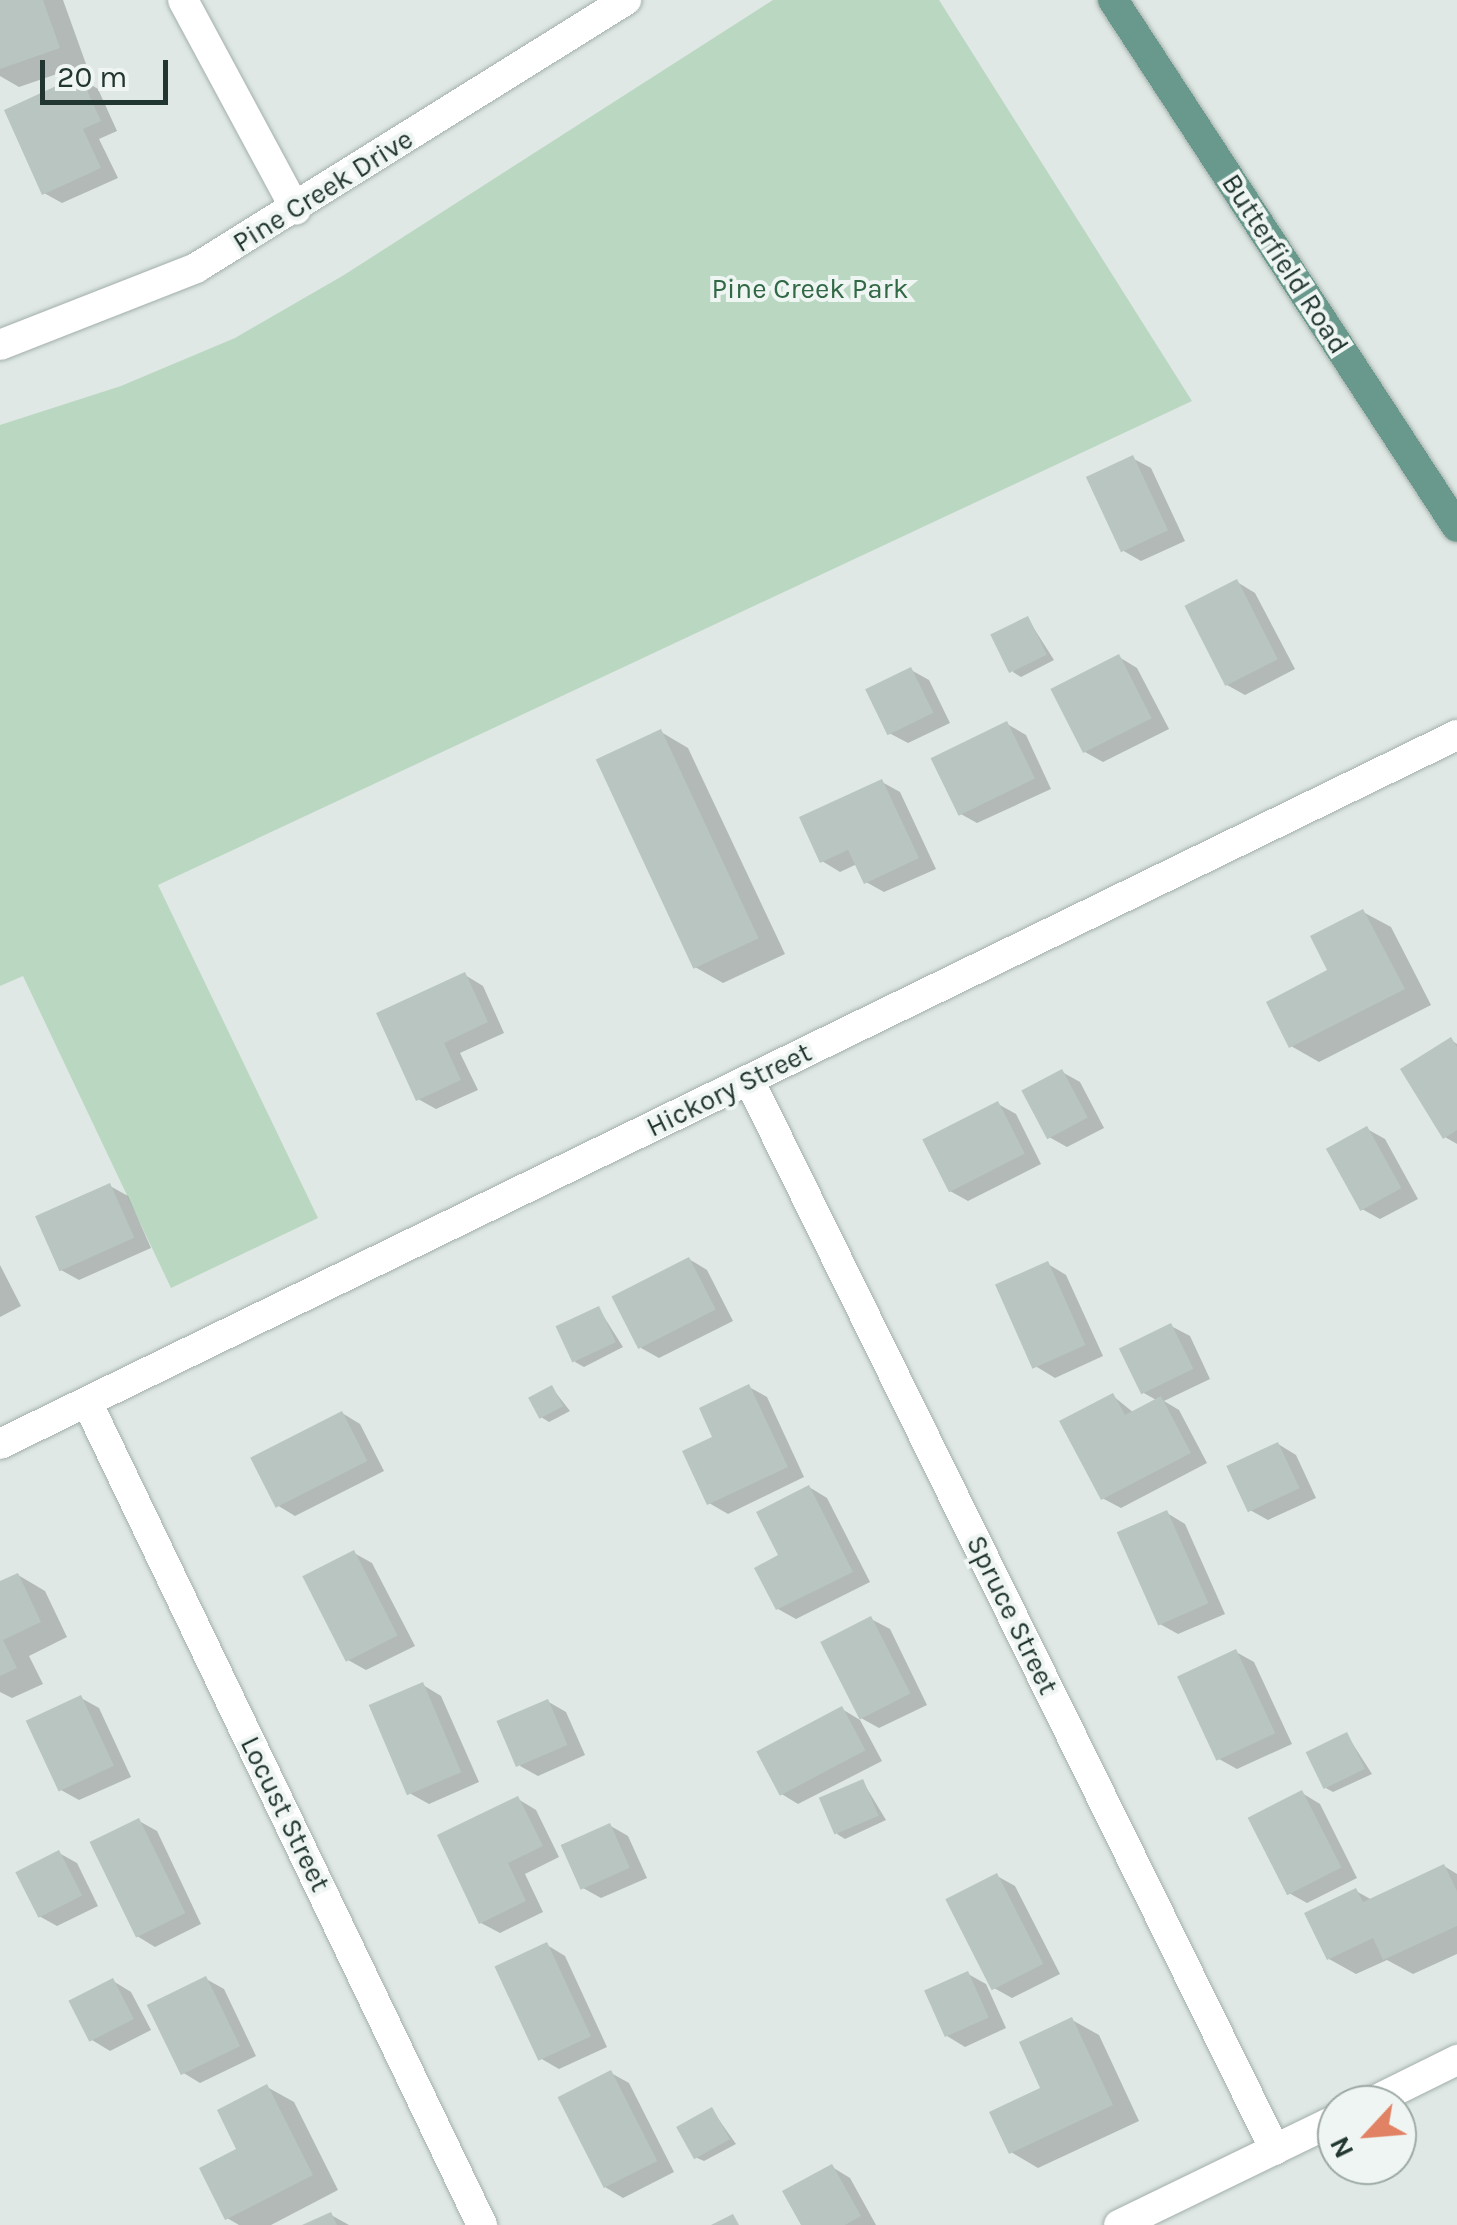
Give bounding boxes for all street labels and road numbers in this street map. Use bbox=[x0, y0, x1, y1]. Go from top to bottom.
street label: Pine Creek Drive bbox=[227, 122, 419, 260]
street label: Butterfield Road bbox=[1214, 168, 1356, 360]
street label: Hickory Street bbox=[641, 1036, 817, 1144]
street label: Spruce Street bbox=[959, 1530, 1065, 1700]
street label: Locust Street bbox=[233, 1731, 337, 1897]

